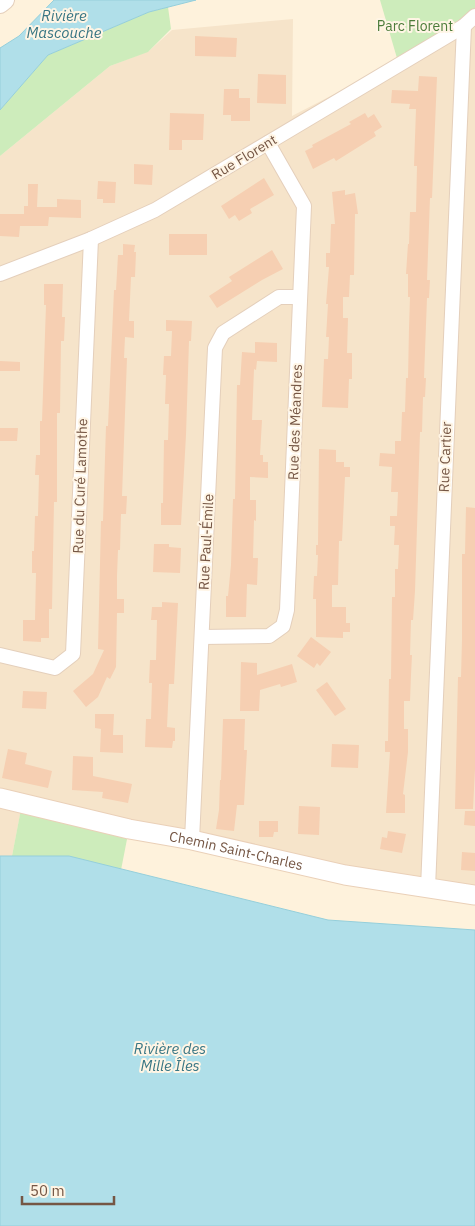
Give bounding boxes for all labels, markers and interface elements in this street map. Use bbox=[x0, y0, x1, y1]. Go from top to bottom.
water label: Rivière Mascouche bbox=[27, 6, 102, 42]
park label: Parc Florent bbox=[377, 17, 453, 35]
street label: Rue Florent bbox=[208, 130, 280, 184]
street label: Rue des Méandres bbox=[284, 364, 306, 480]
street label: Rue du Curé Lamothe bbox=[69, 418, 91, 554]
street label: Rue Cartier bbox=[435, 421, 455, 493]
street label: Rue Paul-Émile bbox=[193, 493, 218, 591]
street label: Chemin Saint-Charles bbox=[168, 827, 305, 874]
water label: Rivière des Mille Îles bbox=[134, 1039, 206, 1075]
scale bar bbox=[22, 1174, 115, 1206]
text: 50 m bbox=[30, 1181, 65, 1200]

